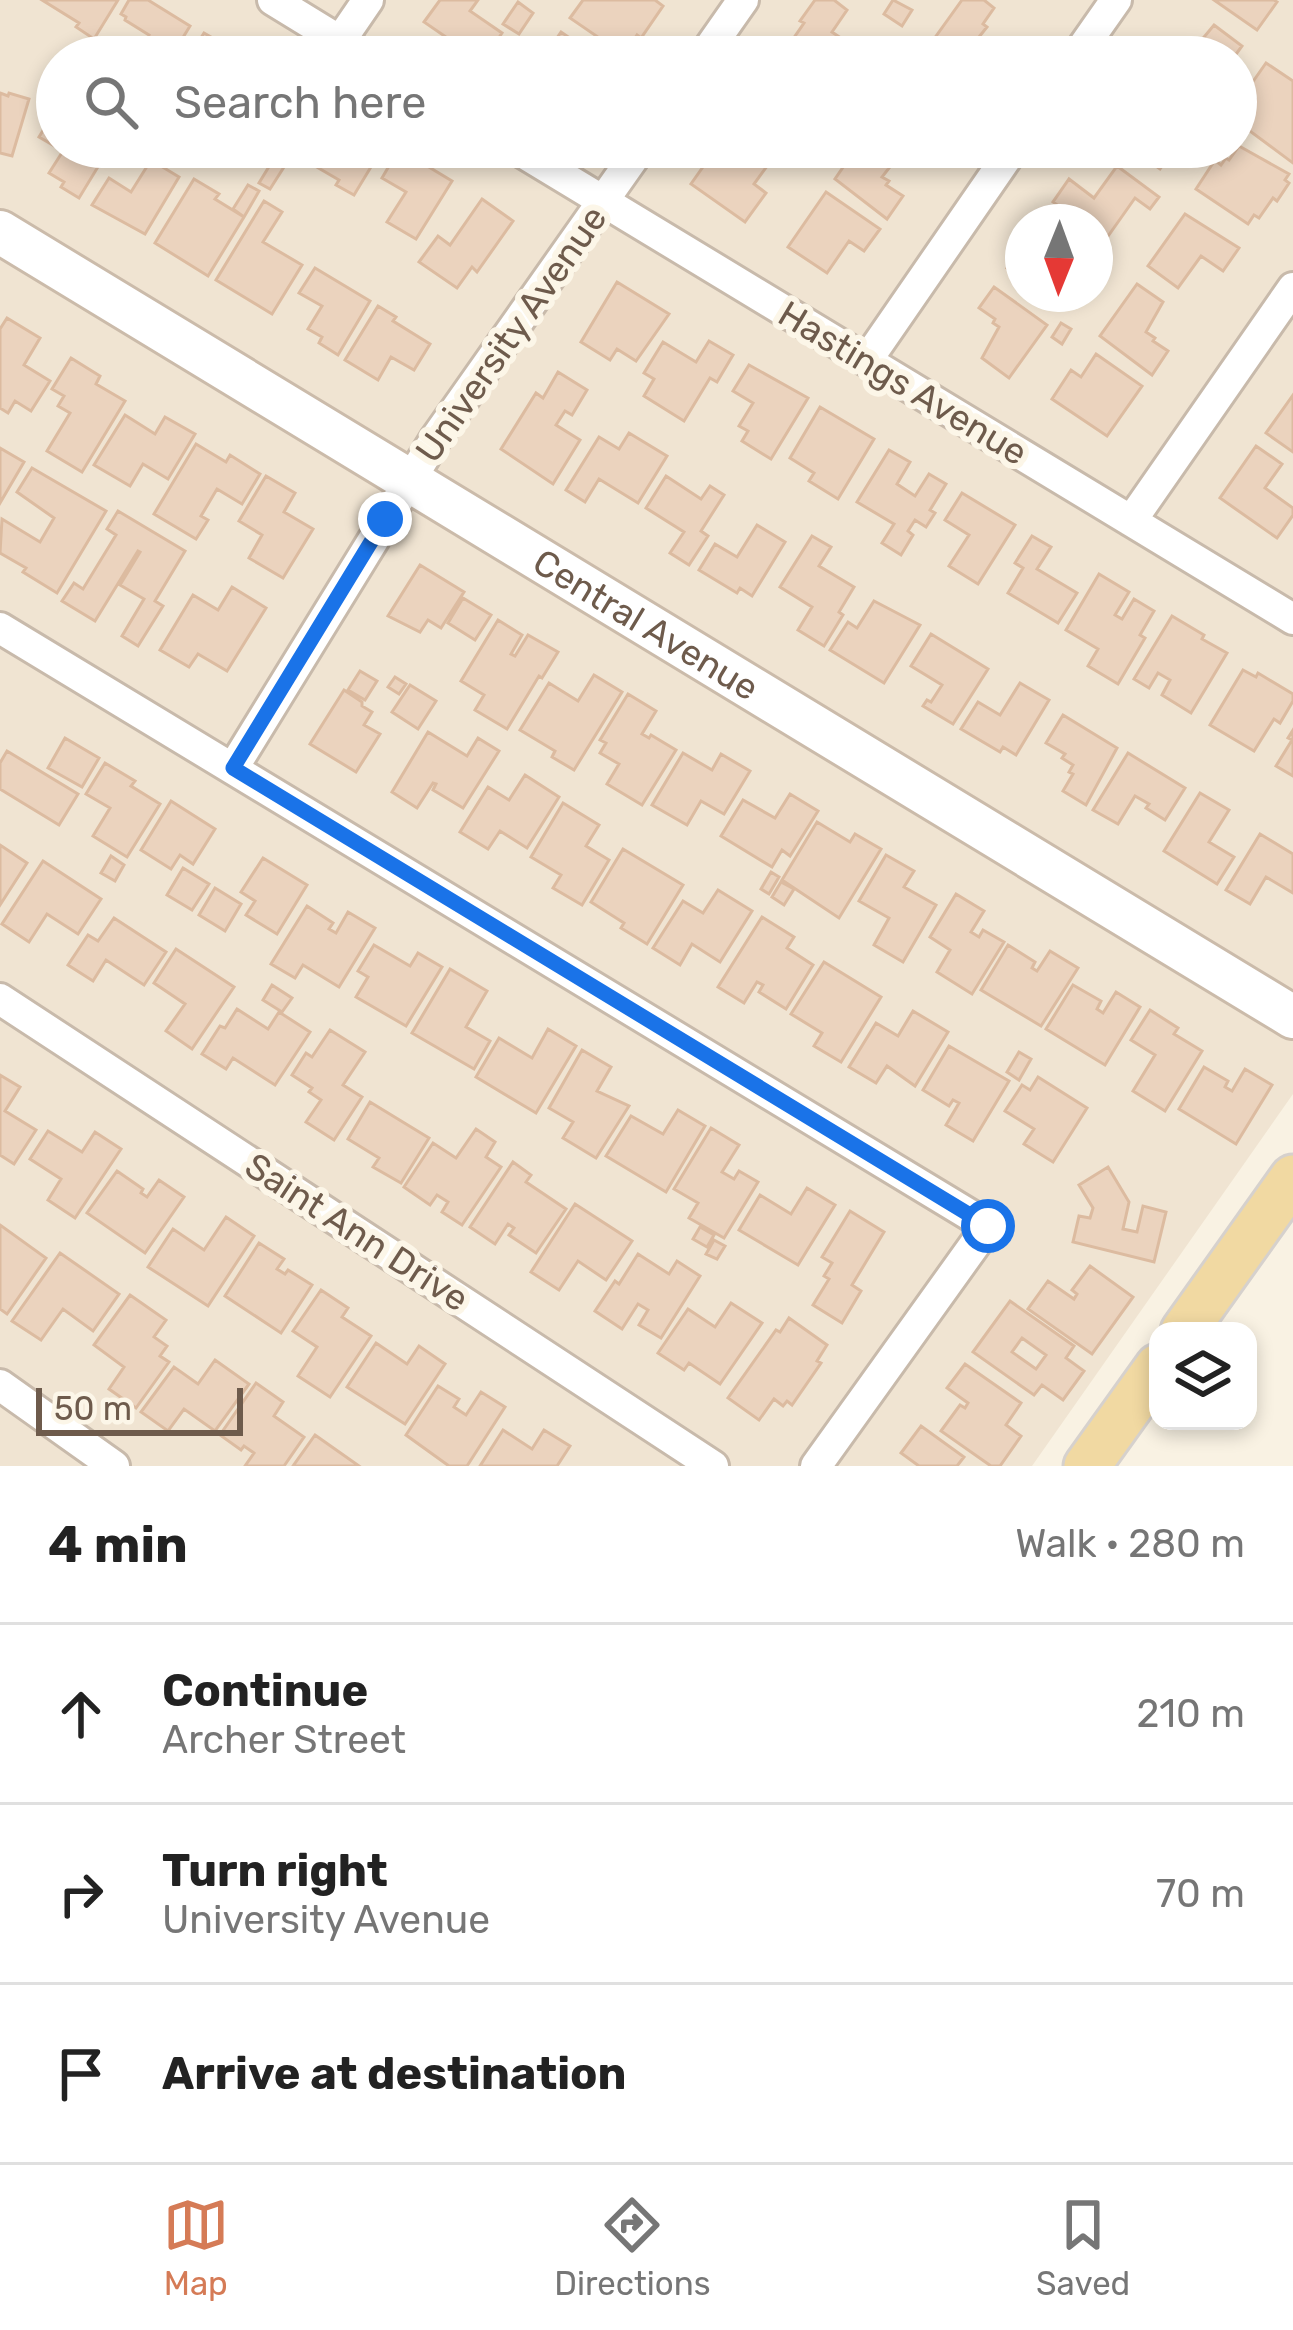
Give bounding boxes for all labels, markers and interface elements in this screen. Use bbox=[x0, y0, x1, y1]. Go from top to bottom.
search box bbox=[36, 36, 1257, 168]
icon: search bbox=[78, 69, 144, 135]
text: Search here bbox=[174, 76, 426, 129]
street label: University Avenue bbox=[407, 198, 615, 470]
north arrow bbox=[1005, 204, 1113, 312]
street label: Hastings Avenue bbox=[771, 292, 1035, 474]
route end bbox=[358, 492, 412, 546]
street label: Central Avenue bbox=[526, 540, 767, 709]
street label: Saint Ann Drive bbox=[237, 1144, 477, 1320]
route start bbox=[961, 1199, 1015, 1253]
map controls bbox=[1149, 1322, 1257, 1430]
button: layers bbox=[1149, 1322, 1257, 1430]
scale bar bbox=[36, 1382, 243, 1435]
text: 50 m bbox=[54, 1389, 132, 1428]
text: 4 min bbox=[48, 1514, 188, 1575]
text: Walk · 280 m bbox=[1015, 1521, 1245, 1567]
text: Continue bbox=[162, 1664, 368, 1717]
icon: ahead bbox=[48, 1681, 114, 1747]
text: 210 m bbox=[1136, 1691, 1245, 1737]
text: Archer Street bbox=[162, 1717, 406, 1763]
text: Turn right bbox=[162, 1844, 388, 1897]
icon: right bbox=[48, 1861, 114, 1927]
text: 70 m bbox=[1156, 1871, 1245, 1917]
text: University Avenue bbox=[162, 1897, 490, 1943]
icon: arrive bbox=[48, 2041, 114, 2107]
text: Arrive at destination bbox=[162, 2047, 627, 2100]
tab: Map bbox=[163, 2192, 229, 2303]
tab: Directions bbox=[554, 2192, 711, 2303]
tab: Saved bbox=[1036, 2192, 1130, 2303]

